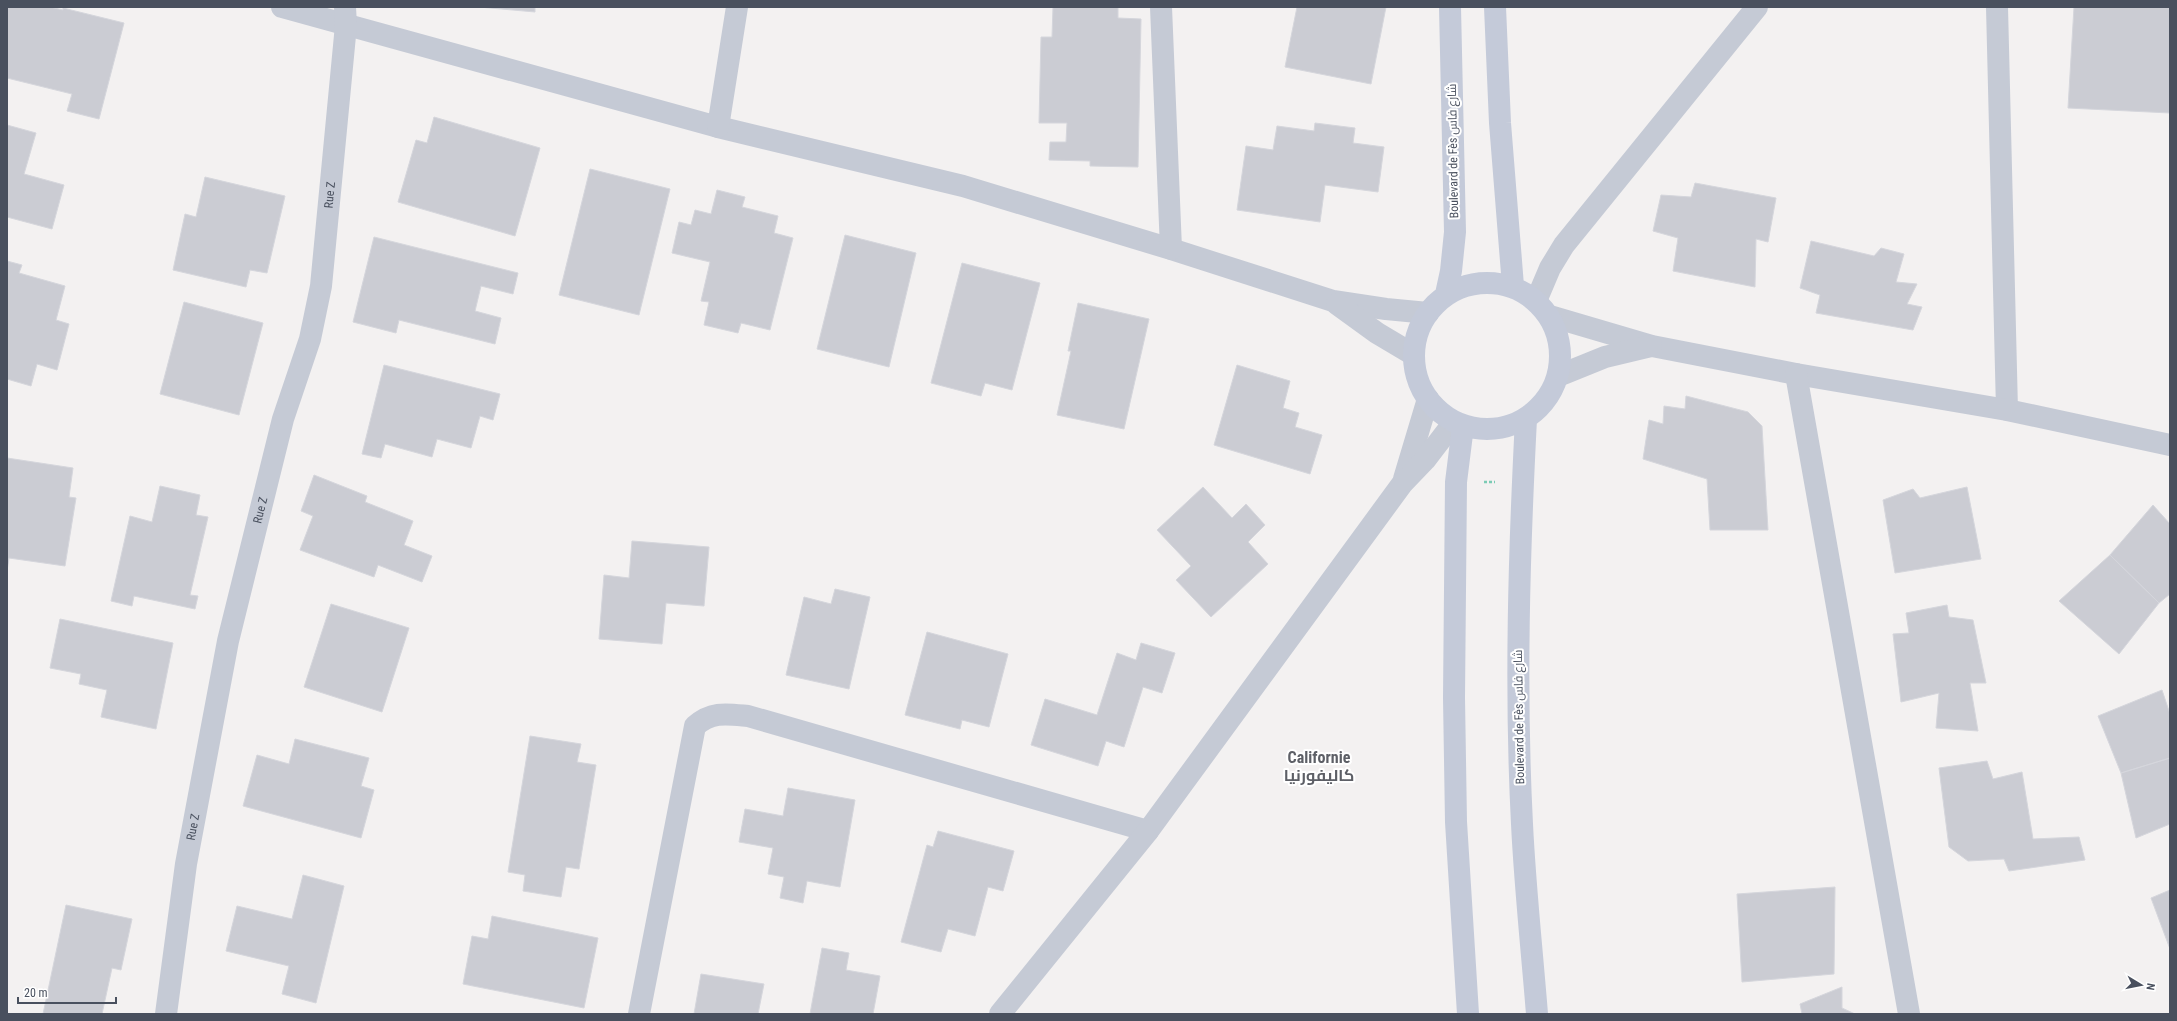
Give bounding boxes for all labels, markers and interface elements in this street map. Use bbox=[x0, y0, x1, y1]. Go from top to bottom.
street label: Boulevard de Fès شارع فاس bbox=[1445, 83, 1462, 219]
street label: Rue Z bbox=[321, 181, 338, 209]
street label: Rue Z bbox=[250, 495, 270, 525]
street label: Boulevard de Fès شارع فاس bbox=[1511, 649, 1528, 785]
district label: Californie كاليفورنيا bbox=[1284, 748, 1354, 785]
street label: Rue Z bbox=[184, 812, 202, 841]
north arrow bbox=[2121, 965, 2161, 1005]
scale bar bbox=[18, 979, 116, 1005]
text: N bbox=[2143, 982, 2157, 991]
text: 20 m bbox=[24, 986, 48, 1000]

